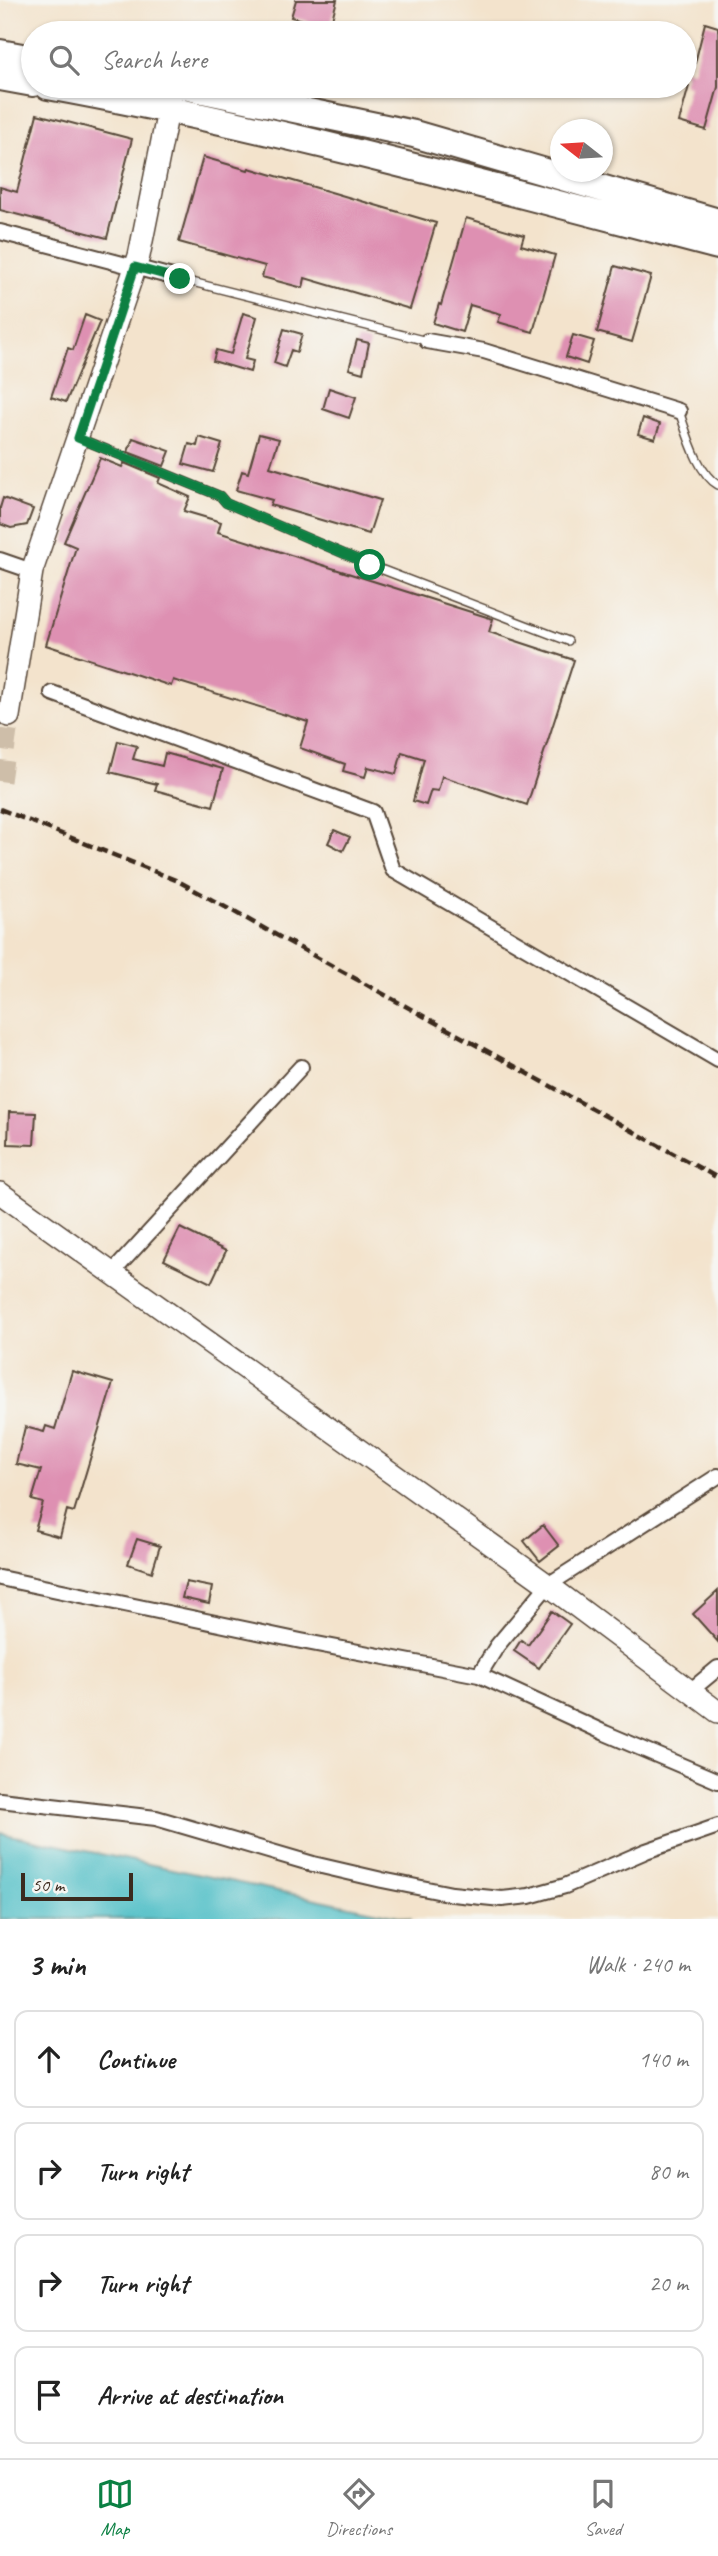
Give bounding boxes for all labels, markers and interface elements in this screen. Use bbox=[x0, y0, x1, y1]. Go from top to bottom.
search box bbox=[21, 21, 697, 98]
icon: search bbox=[45, 41, 83, 79]
text: Search here bbox=[101, 43, 207, 76]
north arrow bbox=[550, 119, 613, 182]
route end bbox=[164, 263, 195, 294]
route start bbox=[354, 549, 385, 580]
scale bar bbox=[21, 1870, 133, 1902]
text: 50 m bbox=[32, 1873, 64, 1897]
text: 3 min bbox=[28, 1946, 85, 1984]
text: Walk · 240 m bbox=[586, 1950, 690, 1979]
icon: ahead bbox=[30, 2040, 68, 2078]
text: Continue bbox=[97, 2043, 175, 2076]
text: 140 m bbox=[639, 2045, 688, 2074]
icon: right bbox=[30, 2152, 68, 2190]
text: Turn right bbox=[97, 2155, 188, 2188]
text: 80 m bbox=[649, 2157, 688, 2186]
icon: right bbox=[30, 2264, 68, 2302]
text: Turn right bbox=[97, 2267, 188, 2300]
text: 20 m bbox=[649, 2269, 688, 2298]
icon: arrive bbox=[30, 2376, 68, 2414]
text: Arrive at destination bbox=[97, 2379, 283, 2412]
tab: Map bbox=[96, 2475, 134, 2541]
tab: Directions bbox=[326, 2475, 392, 2541]
tab: Saved bbox=[584, 2475, 622, 2541]

